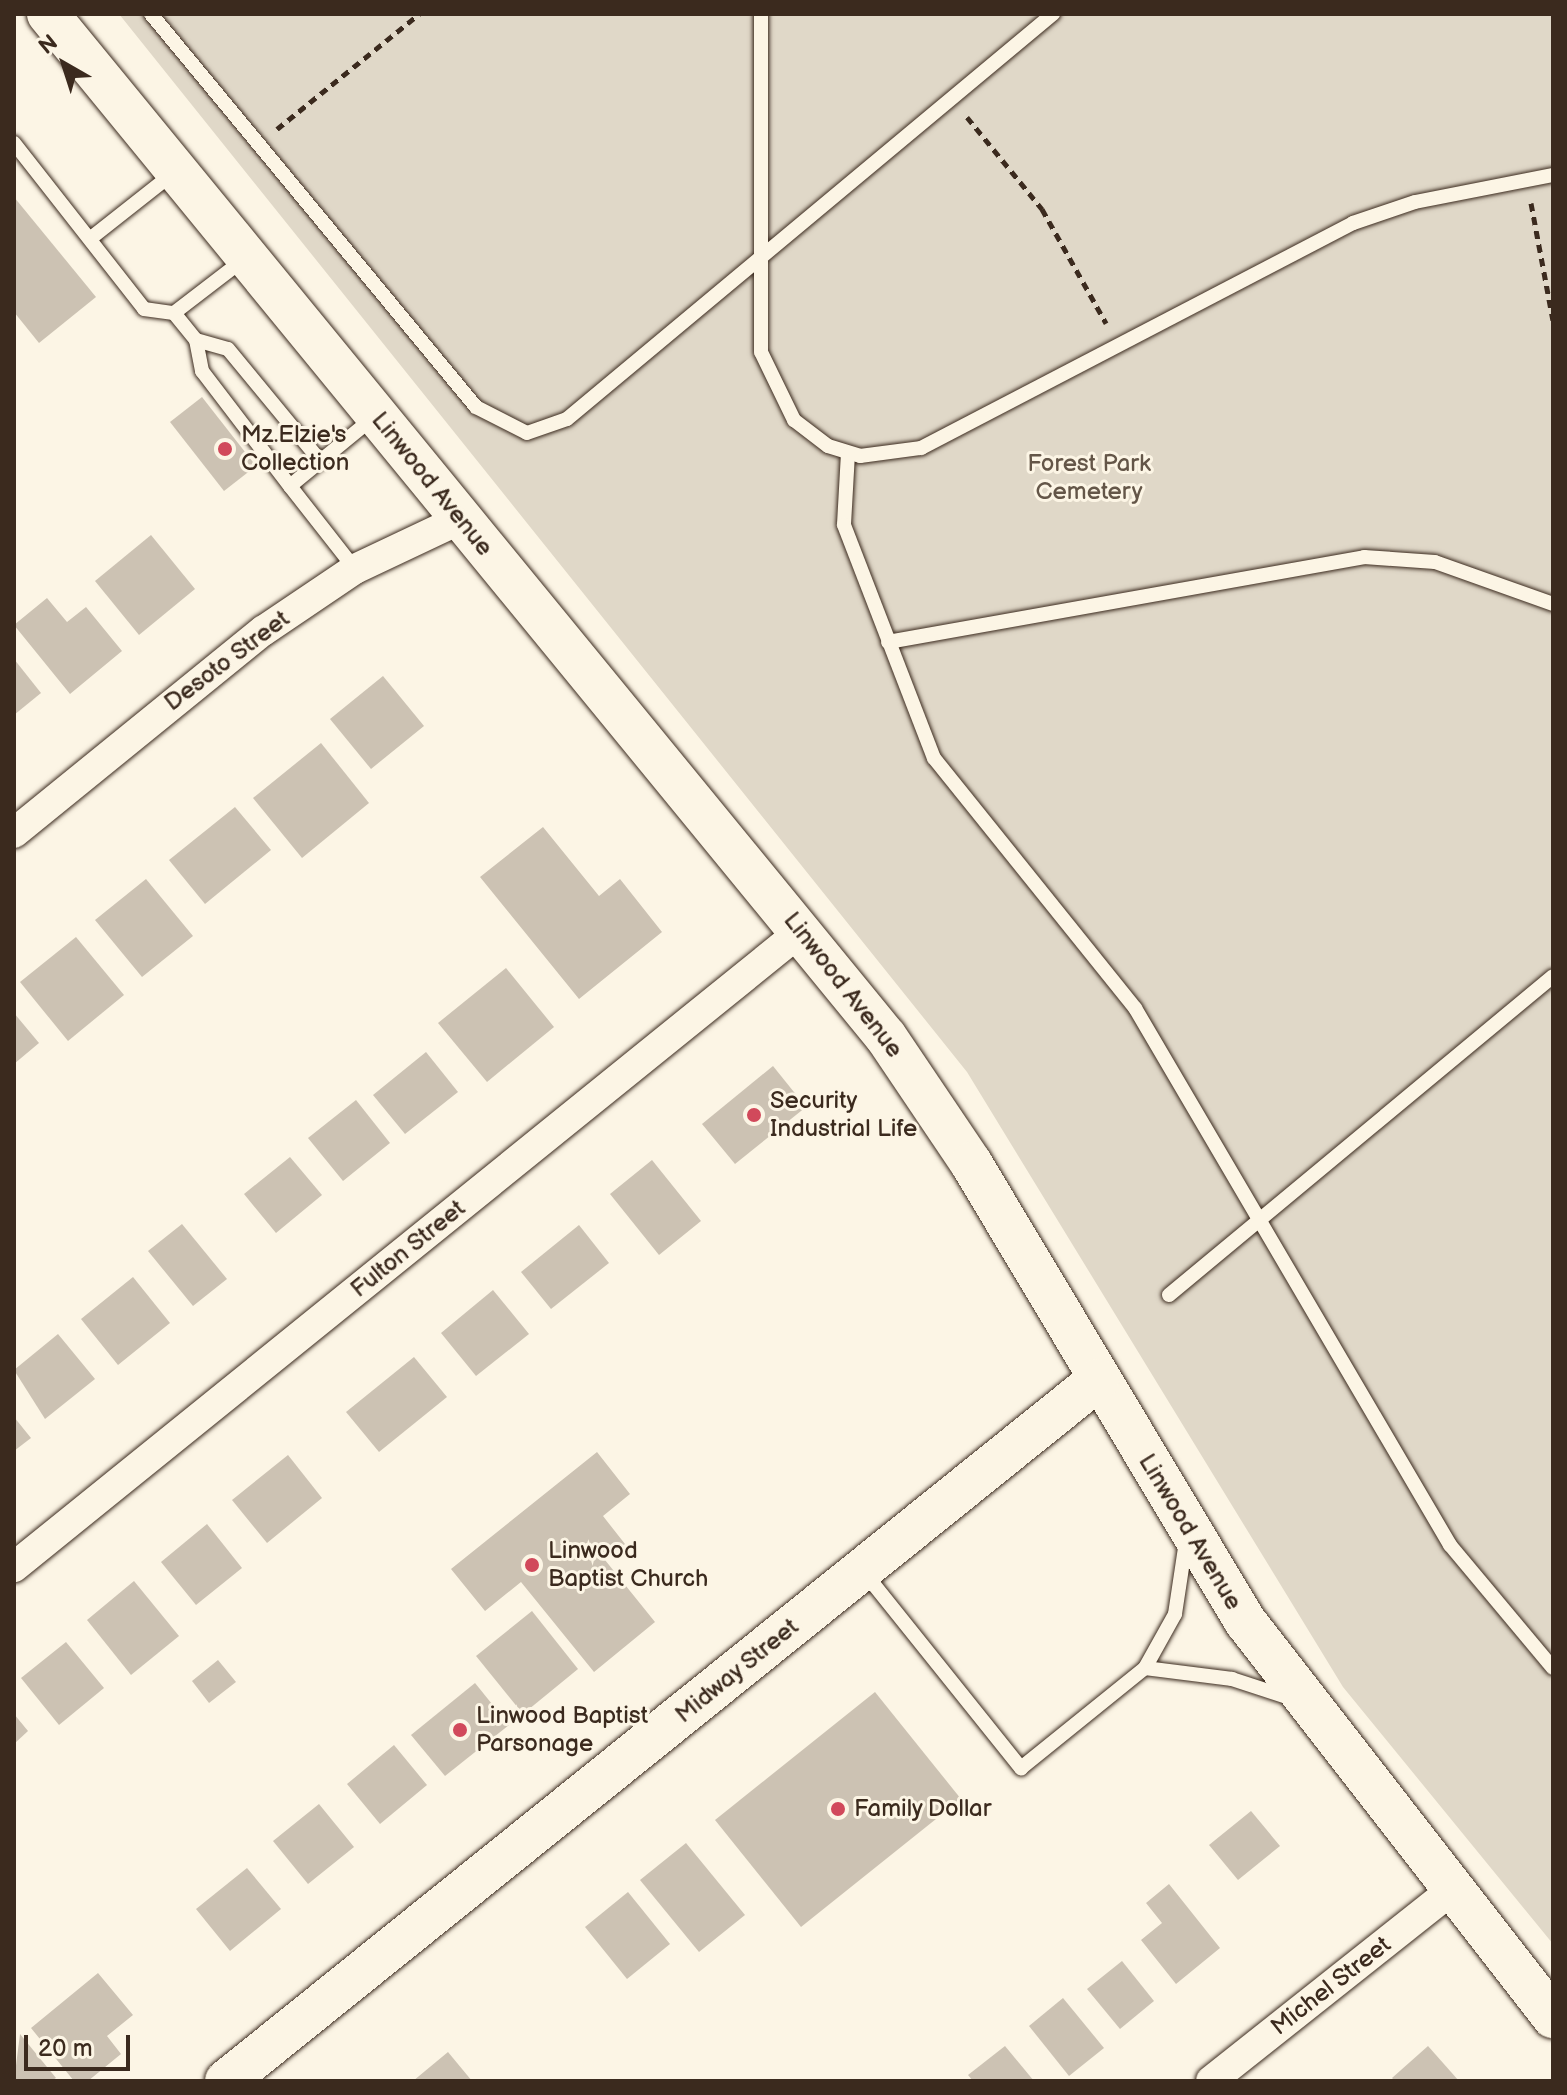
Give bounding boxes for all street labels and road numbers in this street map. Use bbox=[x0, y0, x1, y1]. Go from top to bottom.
street label: Linwood Avenue bbox=[365, 406, 499, 562]
street label: Desoto Street bbox=[159, 605, 295, 717]
street label: Linwood Avenue bbox=[777, 906, 909, 1064]
street label: Fulton Street bbox=[345, 1194, 471, 1304]
street label: Linwood Avenue bbox=[1132, 1449, 1248, 1615]
street label: Midway Street bbox=[669, 1612, 805, 1730]
street label: Michel Street bbox=[1265, 1930, 1397, 2042]

